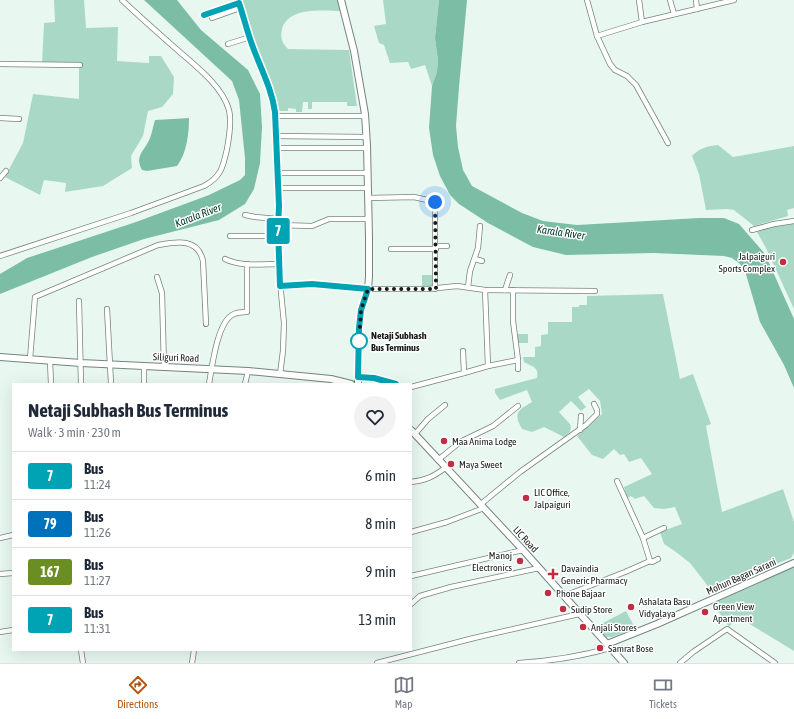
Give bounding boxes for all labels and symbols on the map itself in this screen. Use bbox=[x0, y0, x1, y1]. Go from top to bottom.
your location bbox=[425, 192, 445, 212]
water label: Karala River bbox=[173, 200, 223, 229]
line badge: 7 bbox=[265, 218, 291, 244]
water label: Karala River bbox=[536, 223, 587, 241]
place label: Jalpaiguri Sports Complex bbox=[719, 251, 775, 274]
marker: Jalpaiguri Sports Complex bbox=[778, 257, 788, 267]
place label: Netaji Subhash Bus Terminus bbox=[371, 330, 427, 353]
marker: Netaji Subhash Bus Terminus bbox=[350, 332, 368, 350]
street label: Siliguri Road bbox=[153, 351, 200, 364]
marker: Maa Anima Lodge bbox=[439, 436, 449, 446]
place label: Maa Anima Lodge bbox=[452, 436, 517, 447]
marker: Maya Sweet bbox=[446, 459, 456, 469]
place label: Maya Sweet bbox=[459, 459, 502, 470]
place label: LIC Office, Jalpaiguri bbox=[534, 487, 571, 510]
marker: LIC Office, Jalpaiguri bbox=[521, 493, 531, 503]
street label: LIC Road bbox=[511, 524, 541, 555]
place label: Manoj Electronics bbox=[472, 550, 512, 573]
marker: Manoj Electronics bbox=[515, 556, 525, 566]
street label: Mohun Bagan Sarani bbox=[705, 556, 778, 597]
place label: Davaindia Generic Pharmacy bbox=[561, 563, 628, 586]
marker: Davaindia Generic Pharmacy bbox=[548, 569, 558, 579]
marker: Phone Bajaar bbox=[543, 588, 553, 598]
place label: Phone Bajaar bbox=[556, 588, 606, 599]
place label: Ashalata Basu Vidyalaya bbox=[639, 596, 691, 619]
place label: Green View Apartment bbox=[713, 601, 754, 624]
marker: Ashalata Basu Vidyalaya bbox=[626, 602, 636, 612]
marker: Sudip Store bbox=[558, 604, 568, 614]
place label: Sudip Store bbox=[571, 604, 613, 615]
marker: Green View Apartment bbox=[700, 607, 710, 617]
marker: Anjali Stores bbox=[578, 622, 588, 632]
place label: Anjali Stores bbox=[591, 622, 637, 633]
marker: Samrat Bose bbox=[595, 643, 605, 653]
place label: Samrat Bose bbox=[608, 643, 654, 654]

